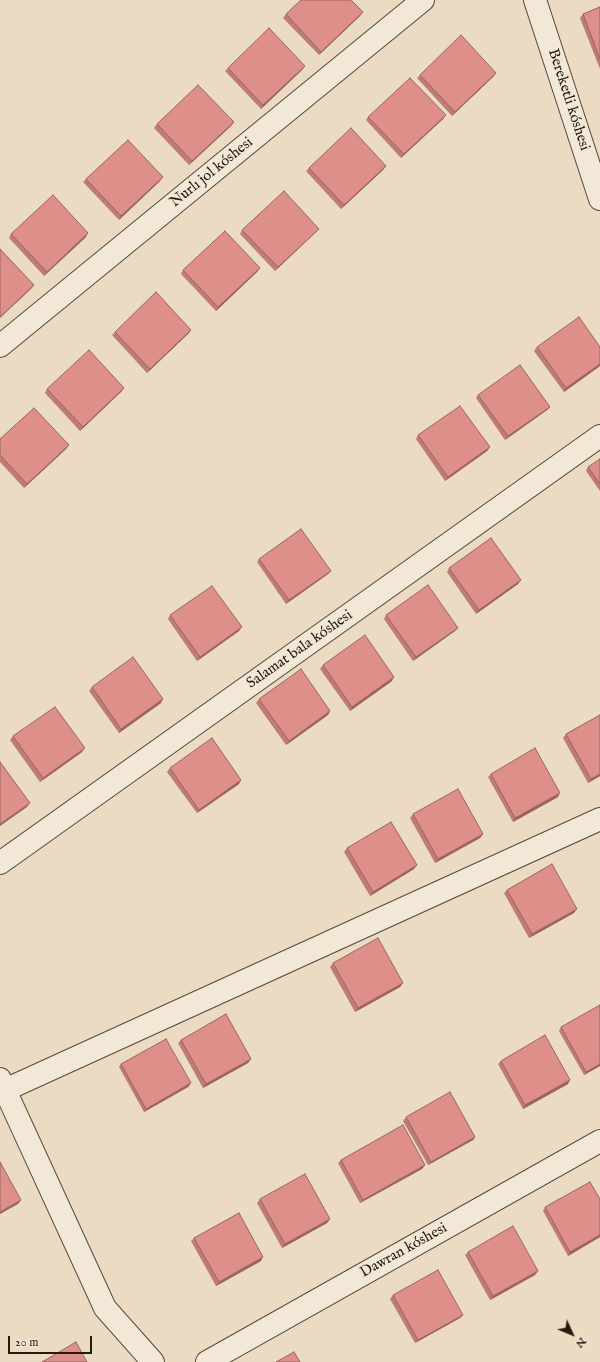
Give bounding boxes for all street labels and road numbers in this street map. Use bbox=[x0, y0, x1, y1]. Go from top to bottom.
street label: Bereketli kóshesi bbox=[543, 47, 593, 153]
street label: Nurlı jol kóshesi bbox=[167, 134, 257, 212]
street label: Salamat bala kóshesi bbox=[244, 607, 356, 693]
street label: Dawran kóshesi bbox=[357, 1220, 451, 1282]

